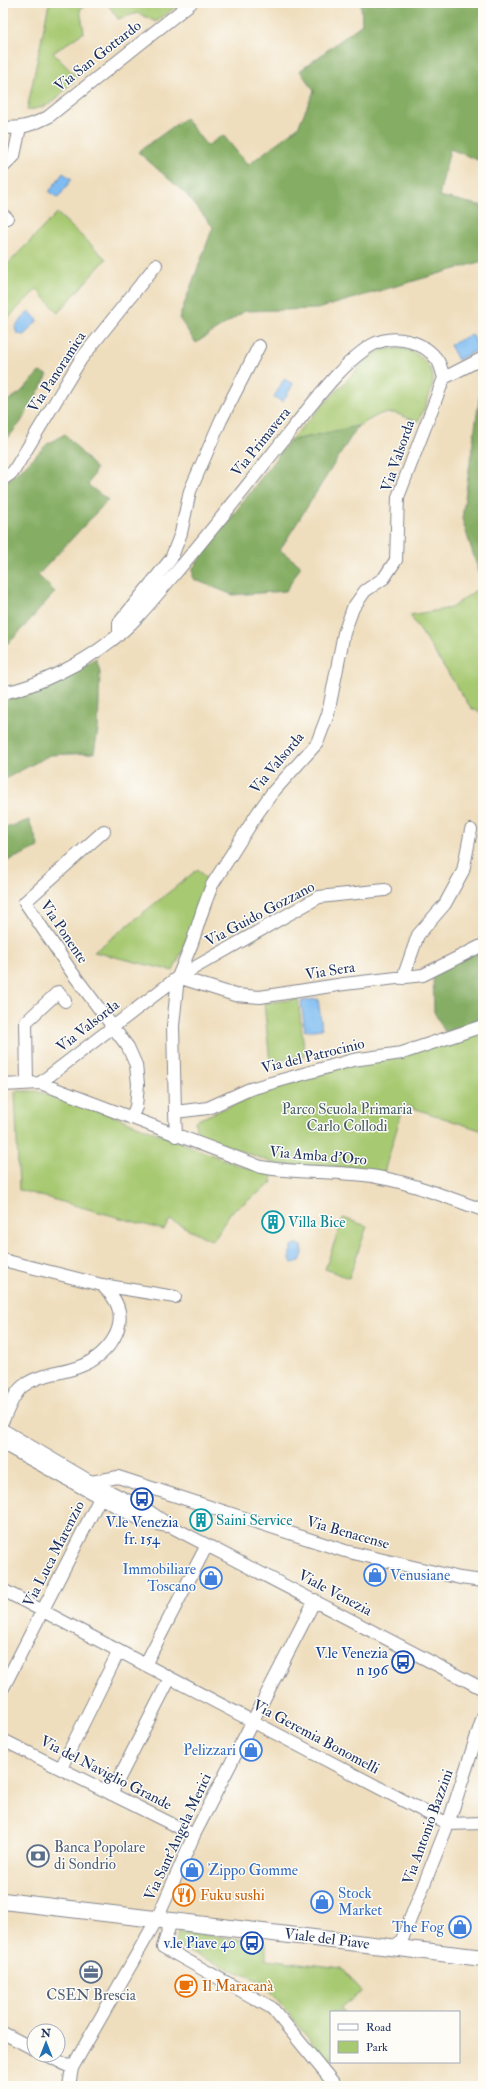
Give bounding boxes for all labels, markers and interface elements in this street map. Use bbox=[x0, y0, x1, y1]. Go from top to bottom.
street label: Via San Gottardo bbox=[51, 16, 145, 96]
street label: Via Panoramica bbox=[24, 327, 91, 416]
street label: Via Primavera bbox=[227, 403, 295, 481]
street label: Via Valsorda bbox=[377, 417, 419, 494]
street label: Via Valsorda bbox=[246, 728, 309, 798]
street label: Via Guido Gozzano bbox=[202, 877, 318, 951]
street label: Via Ponente bbox=[36, 897, 92, 967]
street label: Via Sera bbox=[304, 958, 357, 984]
street label: Via Valsorda bbox=[53, 995, 124, 1056]
street label: Via del Patrocinio bbox=[259, 1034, 367, 1078]
park label: Parco Scuola Primaria Carlo Collodi bbox=[282, 1100, 413, 1136]
street label: Via Amba d'Oro bbox=[268, 1142, 368, 1170]
building icon: Villa Bice bbox=[260, 1209, 286, 1235]
place label: Villa Bice bbox=[288, 1213, 346, 1232]
bus stop icon: V.le Venezia fr. 154 bbox=[129, 1486, 155, 1512]
street label: Via Luca Marenzio bbox=[19, 1498, 89, 1610]
building icon: Saini Service bbox=[188, 1507, 214, 1533]
place label: Saini Service bbox=[216, 1511, 292, 1530]
street label: Via Benacense bbox=[304, 1512, 392, 1554]
place label: V.le Venezia fr. 154 bbox=[106, 1513, 179, 1549]
place label: Immobiliare Toscano bbox=[122, 1560, 196, 1596]
shop icon: Venusiane bbox=[362, 1562, 388, 1588]
shop icon: Immobiliare Toscano bbox=[198, 1565, 224, 1591]
street label: Viale Venezia bbox=[295, 1566, 376, 1621]
place label: Venusiane bbox=[390, 1566, 450, 1585]
place label: V.le Venezia n 196 bbox=[315, 1644, 389, 1680]
bus stop icon: V.le Venezia n 196 bbox=[390, 1649, 416, 1675]
street label: Via Geremia Bonomelli bbox=[249, 1696, 383, 1778]
street label: Via del Naviglio Grande bbox=[37, 1732, 175, 1814]
shop icon: Pelizzari bbox=[238, 1737, 264, 1763]
place label: Pelizzari bbox=[183, 1741, 236, 1760]
street label: Via Antonio Bazzini bbox=[398, 1767, 458, 1887]
street label: Via Sant'Angela Merici bbox=[140, 1770, 216, 1904]
place label: Banca Popolare di Sondrio bbox=[54, 1838, 145, 1874]
bank icon: Banca Popolare di Sondrio bbox=[25, 1843, 51, 1869]
shop icon: Zippo Gomme bbox=[179, 1857, 205, 1883]
place label: Zippo Gomme bbox=[208, 1861, 298, 1881]
restaurant icon: Fuku sushi bbox=[171, 1882, 197, 1908]
place label: Stock Market bbox=[338, 1884, 382, 1920]
place label: Fuku sushi bbox=[200, 1886, 265, 1905]
shop icon: Stock Market bbox=[309, 1889, 335, 1915]
shop icon: The Fog bbox=[447, 1914, 473, 1940]
place label: The Fog bbox=[392, 1918, 445, 1937]
street label: Viale del Piave bbox=[283, 1924, 371, 1954]
bus stop icon: v.le Piave 40 bbox=[239, 1930, 265, 1956]
place label: v.le Piave 40 bbox=[163, 1934, 236, 1953]
office icon: CSEN Brescia bbox=[78, 1959, 104, 1985]
cafe icon: Il Maracanà bbox=[173, 1973, 199, 1999]
place label: Il Maracanà bbox=[202, 1977, 274, 1996]
place label: CSEN Brescia bbox=[46, 1986, 137, 2005]
legend bbox=[330, 2011, 460, 2063]
text: Road bbox=[366, 2020, 391, 2035]
north arrow bbox=[26, 2023, 66, 2063]
text: N bbox=[40, 2027, 52, 2040]
text: Park bbox=[366, 2040, 388, 2055]

